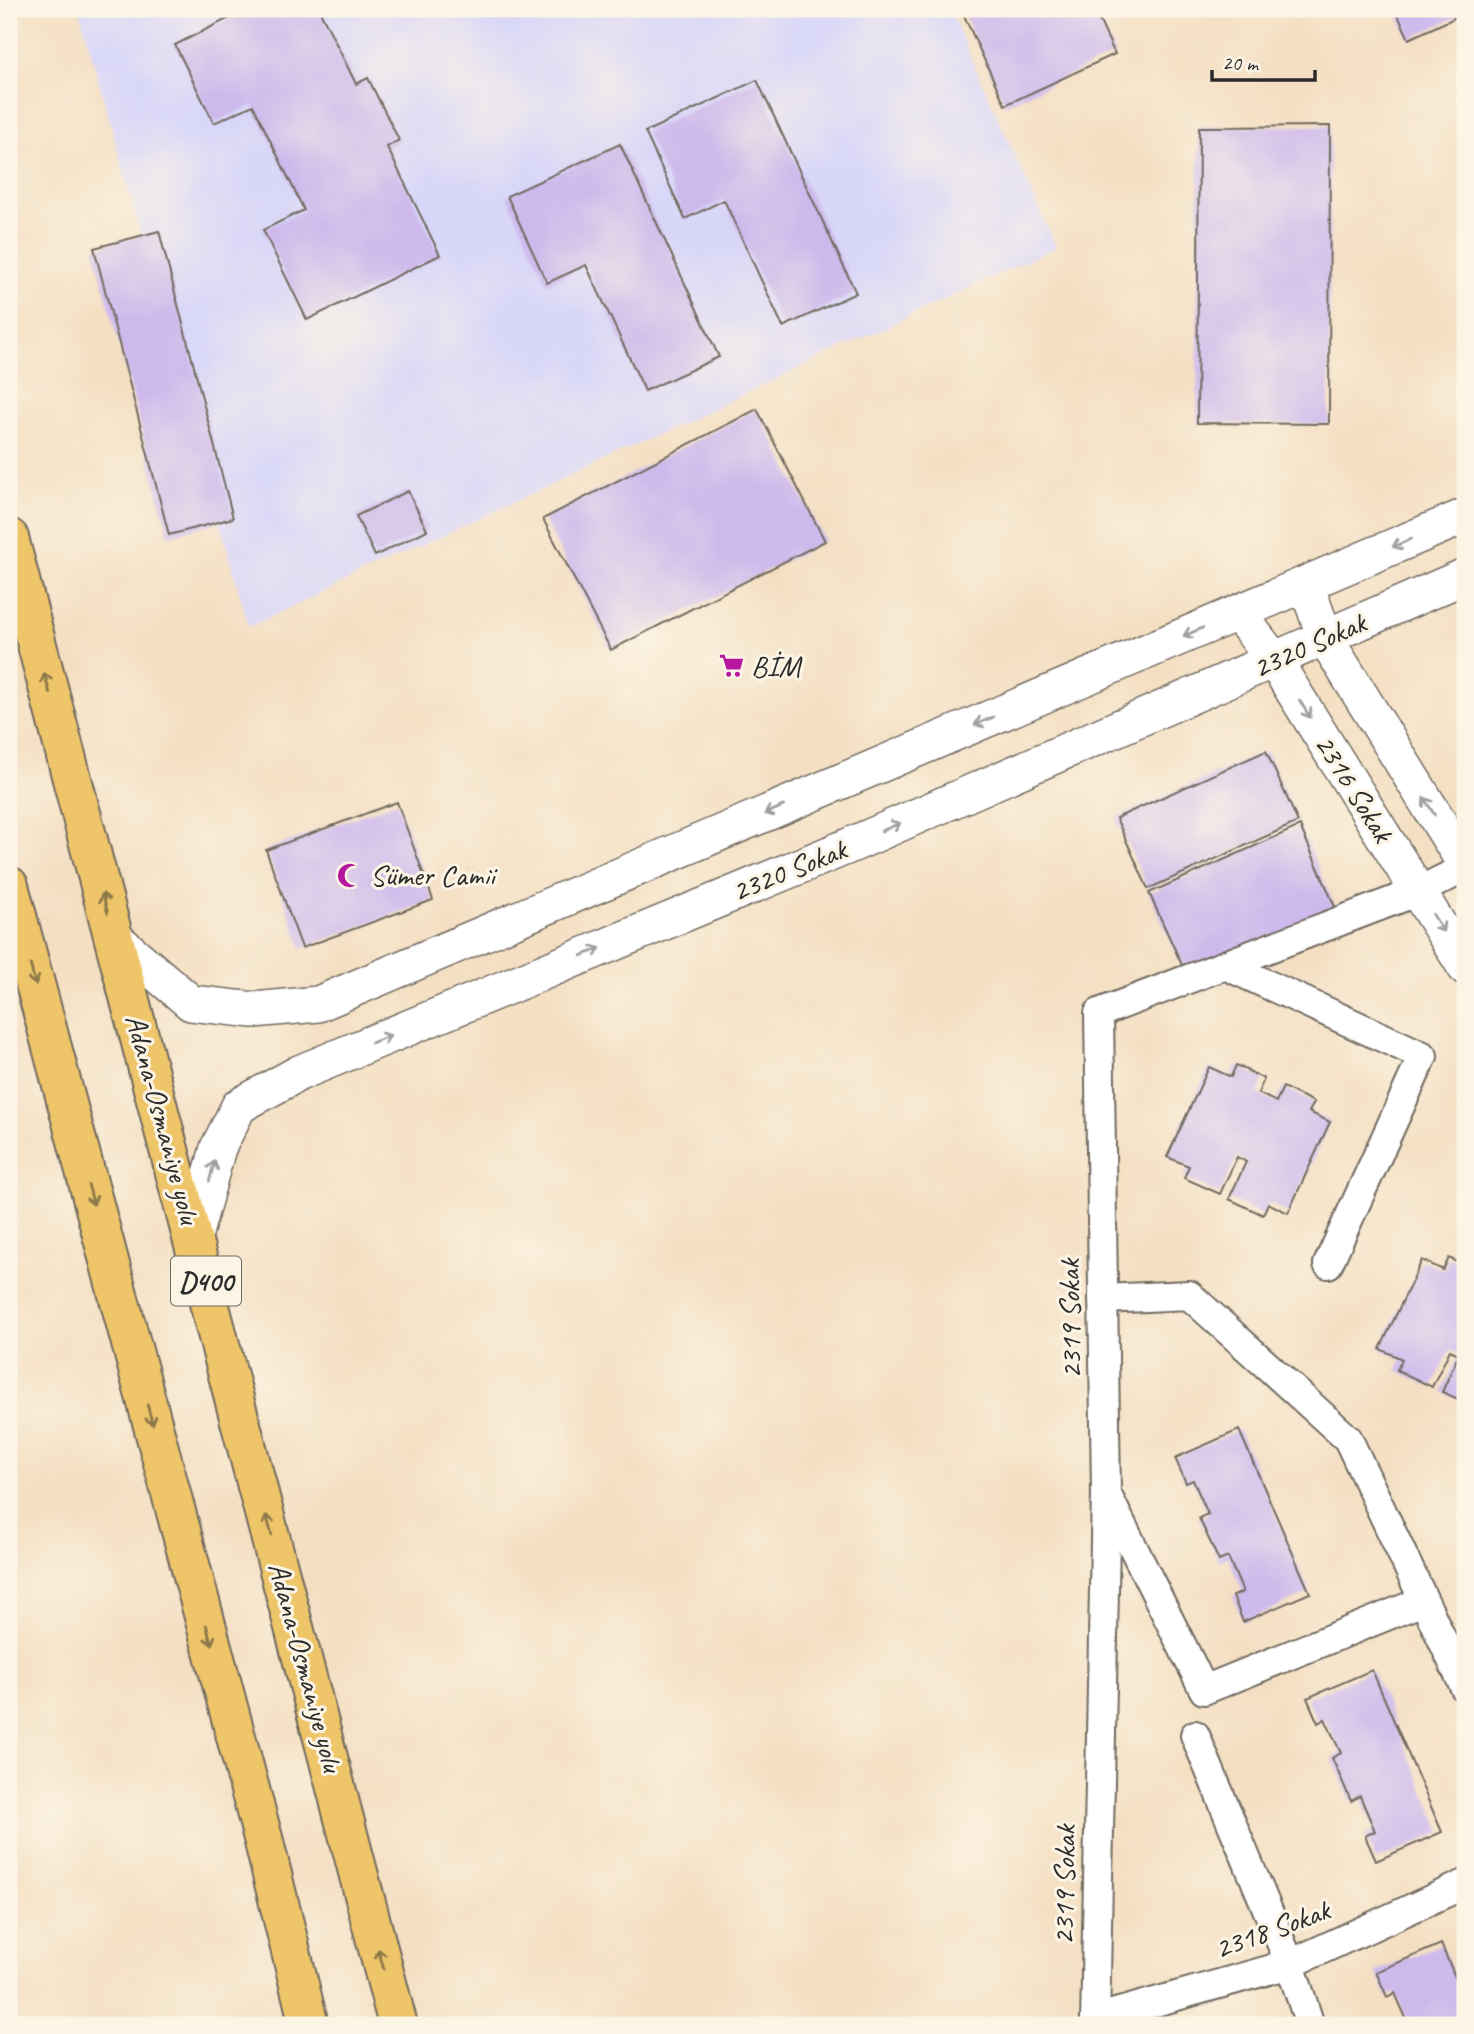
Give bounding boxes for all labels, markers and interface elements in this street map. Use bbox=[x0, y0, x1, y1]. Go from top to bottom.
scale bar bbox=[1212, 38, 1315, 82]
text: 20 m bbox=[1222, 50, 1260, 76]
one-way arrow bbox=[1392, 537, 1414, 550]
street label: 2320 Sokak bbox=[1246, 602, 1373, 687]
one-way arrow bbox=[1183, 626, 1204, 639]
place label: BİM bbox=[751, 647, 803, 685]
supermarket icon: BİM bbox=[717, 652, 745, 680]
one-way arrow bbox=[40, 672, 53, 695]
one-way arrow bbox=[1298, 699, 1312, 719]
one-way arrow bbox=[973, 715, 995, 728]
street label: 2316 Sokak bbox=[1306, 727, 1403, 851]
one-way arrow bbox=[1422, 797, 1436, 817]
one-way arrow bbox=[764, 804, 786, 817]
one-way arrow bbox=[880, 820, 902, 833]
street label: 2320 Sokak bbox=[726, 829, 854, 910]
place label: Sümer Camii bbox=[370, 856, 498, 894]
mosque icon: Sümer Camii bbox=[336, 861, 364, 889]
one-way arrow bbox=[98, 892, 111, 914]
one-way arrow bbox=[1432, 912, 1446, 932]
one-way arrow bbox=[580, 945, 601, 958]
one-way arrow bbox=[27, 964, 40, 986]
street label: Adana-Osmaniye yolu bbox=[117, 1010, 210, 1230]
one-way arrow bbox=[369, 1031, 391, 1044]
one-way arrow bbox=[206, 1160, 219, 1183]
one-way arrow bbox=[86, 1184, 99, 1206]
road number: D400 bbox=[171, 1256, 241, 1306]
street label: 2319 Sokak bbox=[1050, 1257, 1090, 1379]
one-way arrow bbox=[144, 1403, 157, 1426]
one-way arrow bbox=[262, 1515, 275, 1537]
street label: Adana-Osmaniye yolu bbox=[260, 1558, 353, 1778]
one-way arrow bbox=[203, 1623, 216, 1646]
street label: 2319 Sokak bbox=[1044, 1823, 1084, 1945]
street label: 2318 Sokak bbox=[1209, 1890, 1337, 1967]
one-way arrow bbox=[374, 1948, 387, 1971]

